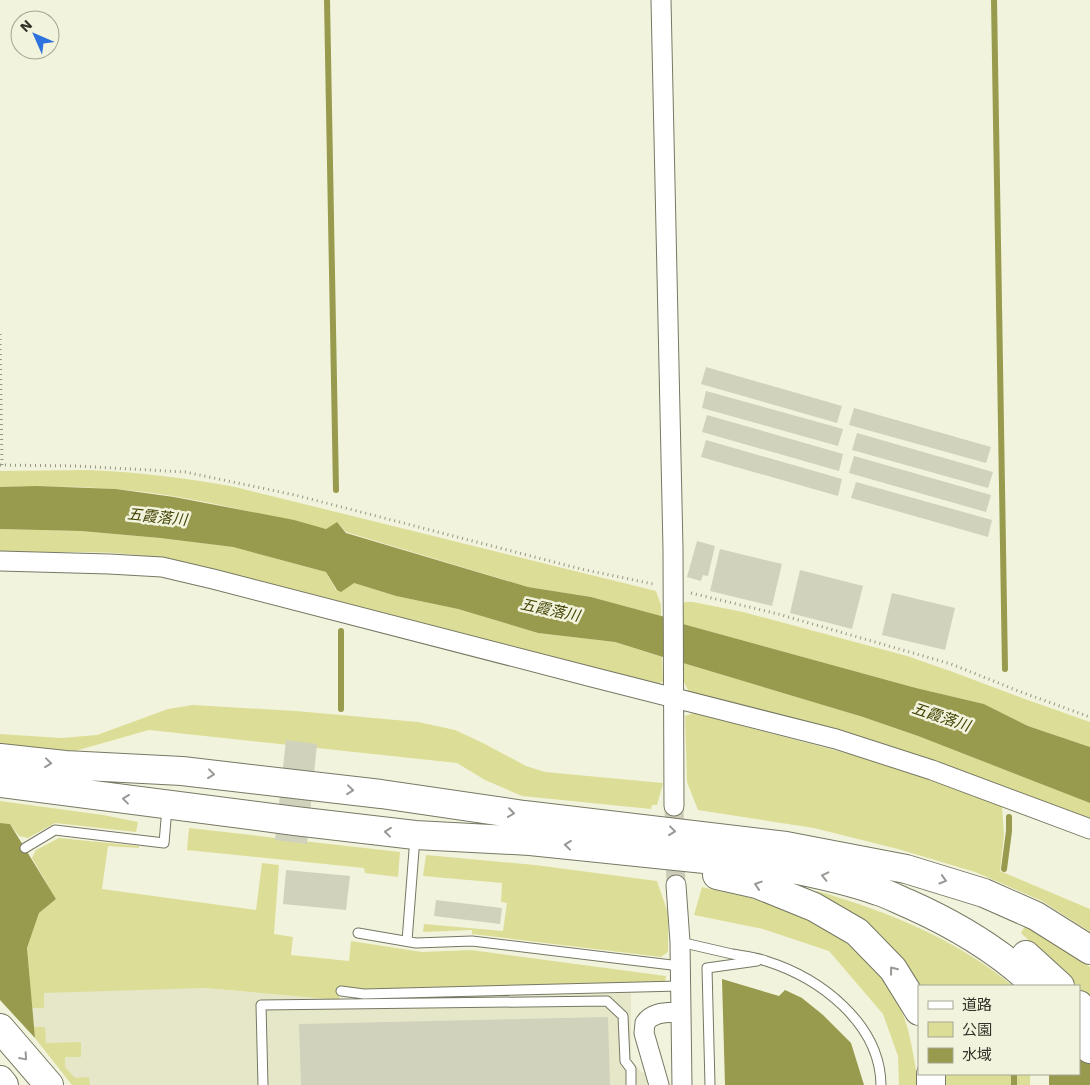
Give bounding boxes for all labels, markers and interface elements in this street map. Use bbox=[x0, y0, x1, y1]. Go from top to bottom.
north arrow bbox=[10, 10, 60, 60]
text: N bbox=[16, 16, 35, 35]
water label: 五霞落川 bbox=[126, 505, 190, 529]
water label: 五霞落川 bbox=[519, 595, 583, 625]
water label: 五霞落川 bbox=[910, 699, 974, 735]
one-way arrow bbox=[45, 757, 53, 768]
one-way arrow bbox=[207, 768, 215, 779]
one-way arrow bbox=[346, 784, 354, 795]
one-way arrow bbox=[121, 794, 129, 805]
one-way arrow bbox=[506, 807, 515, 817]
one-way arrow bbox=[668, 825, 676, 836]
one-way arrow bbox=[384, 826, 392, 837]
one-way arrow bbox=[563, 840, 571, 851]
one-way arrow bbox=[820, 871, 829, 882]
one-way arrow bbox=[938, 875, 946, 885]
one-way arrow bbox=[754, 881, 762, 891]
one-way arrow bbox=[890, 967, 898, 976]
legend bbox=[918, 985, 1080, 1075]
text: 道路 bbox=[962, 996, 992, 1014]
text: 公園 bbox=[962, 1021, 992, 1039]
text: 水域 bbox=[962, 1046, 992, 1064]
one-way arrow bbox=[19, 1051, 28, 1060]

